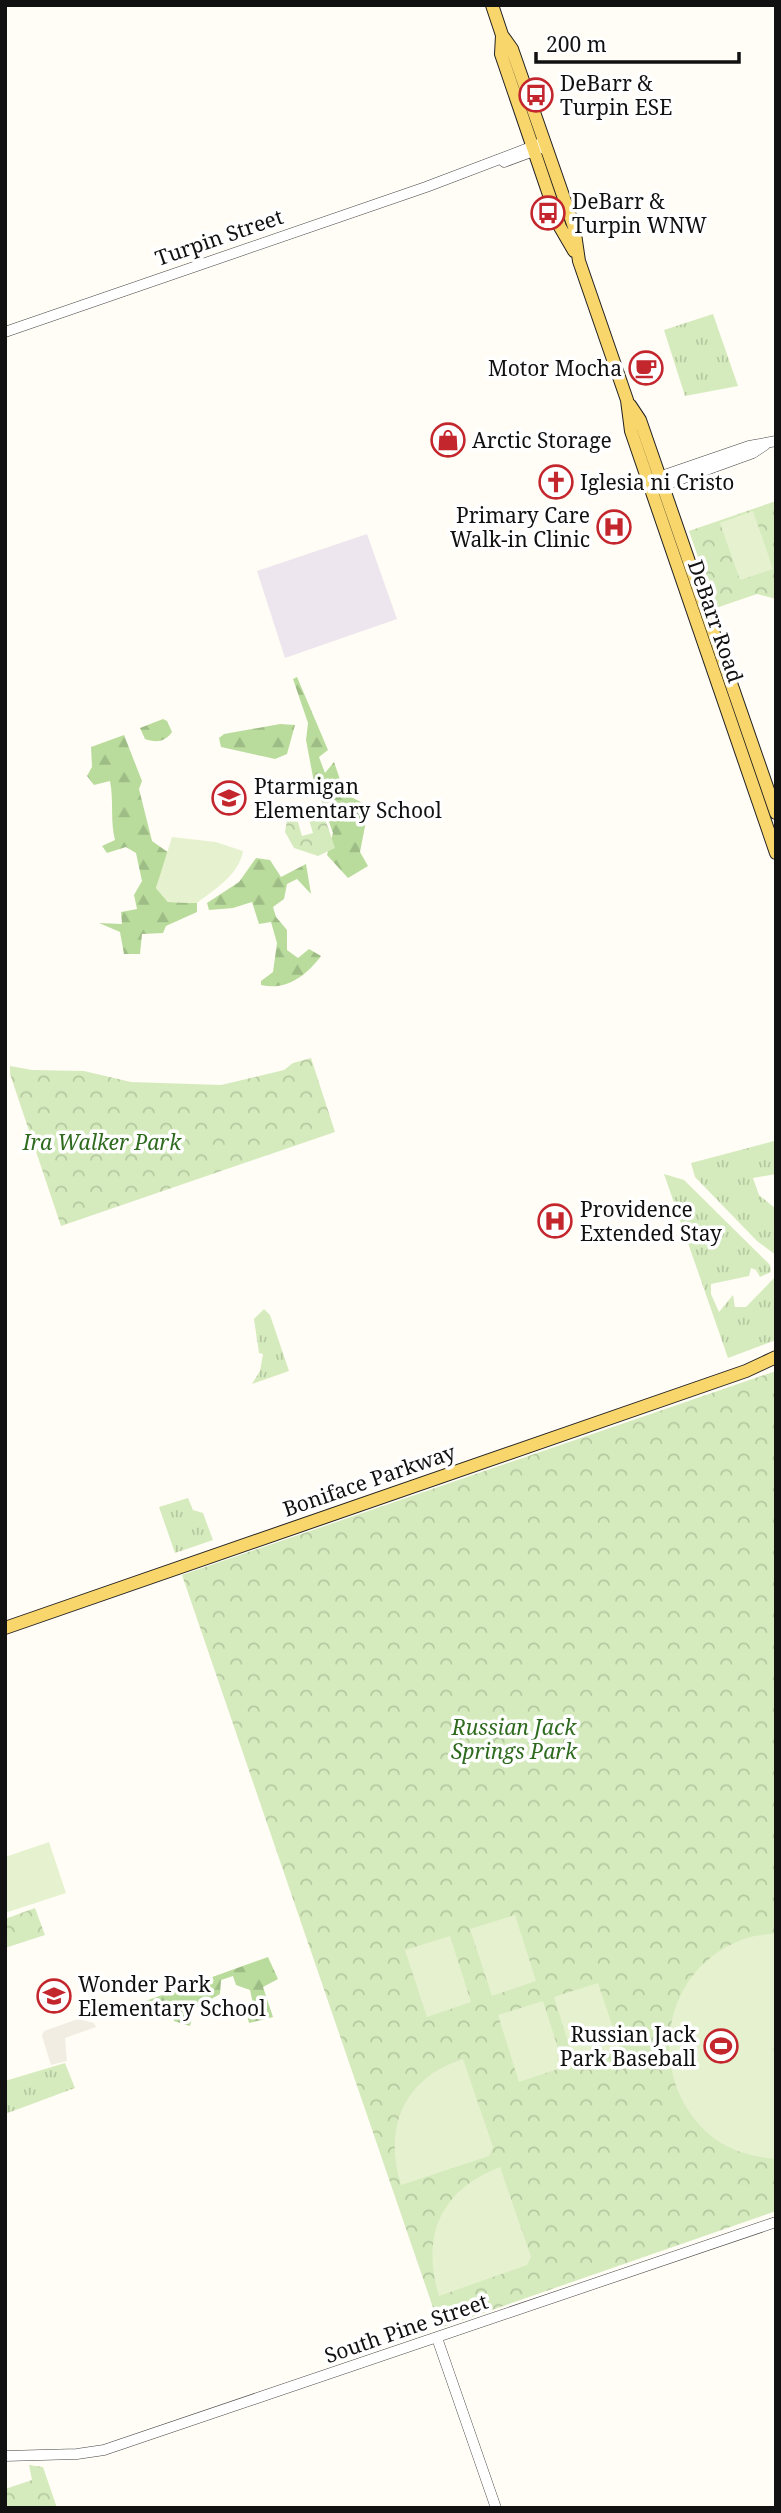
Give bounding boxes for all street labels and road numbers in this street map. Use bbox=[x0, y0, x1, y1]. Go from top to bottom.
street label: Turpin Street bbox=[151, 202, 287, 272]
street label: DeBarr Road bbox=[682, 556, 750, 686]
street label: Boniface Parkway bbox=[279, 1437, 459, 1523]
street label: South Pine Street bbox=[320, 2287, 492, 2369]

